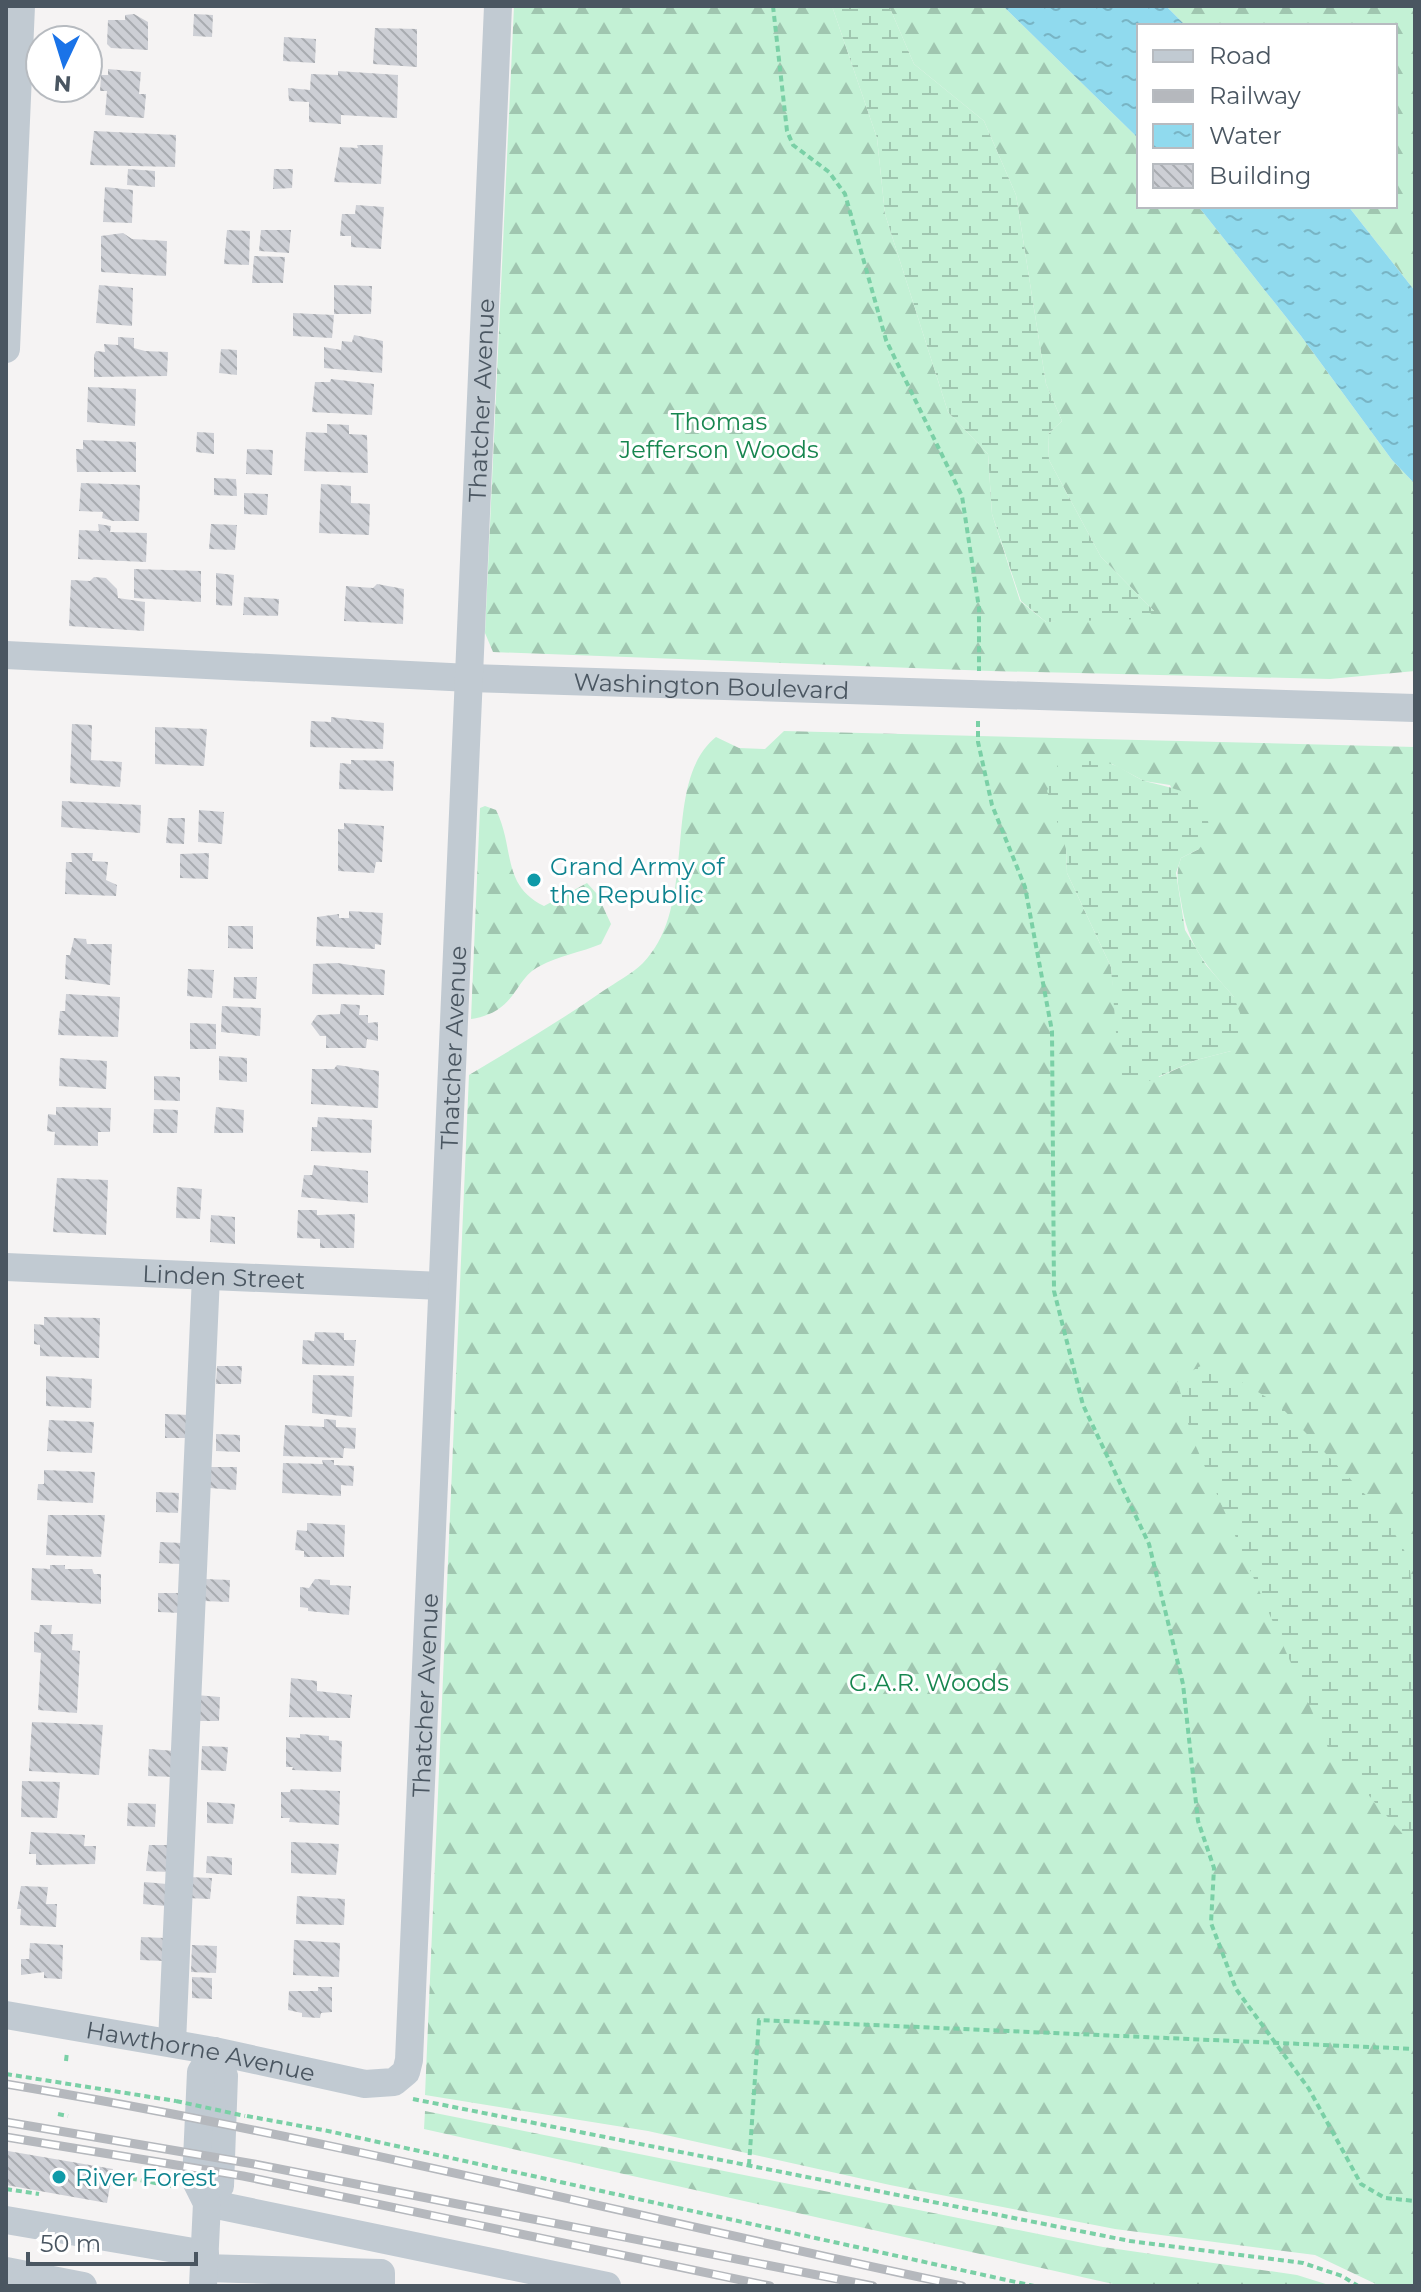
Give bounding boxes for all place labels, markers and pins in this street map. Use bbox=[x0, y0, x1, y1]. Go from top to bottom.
place label: Grand Army of the Republic bbox=[550, 852, 725, 909]
marker: Grand Army of the Republic bbox=[525, 871, 543, 889]
place label: River Forest bbox=[75, 2163, 217, 2192]
marker: River Forest bbox=[50, 2168, 68, 2186]

